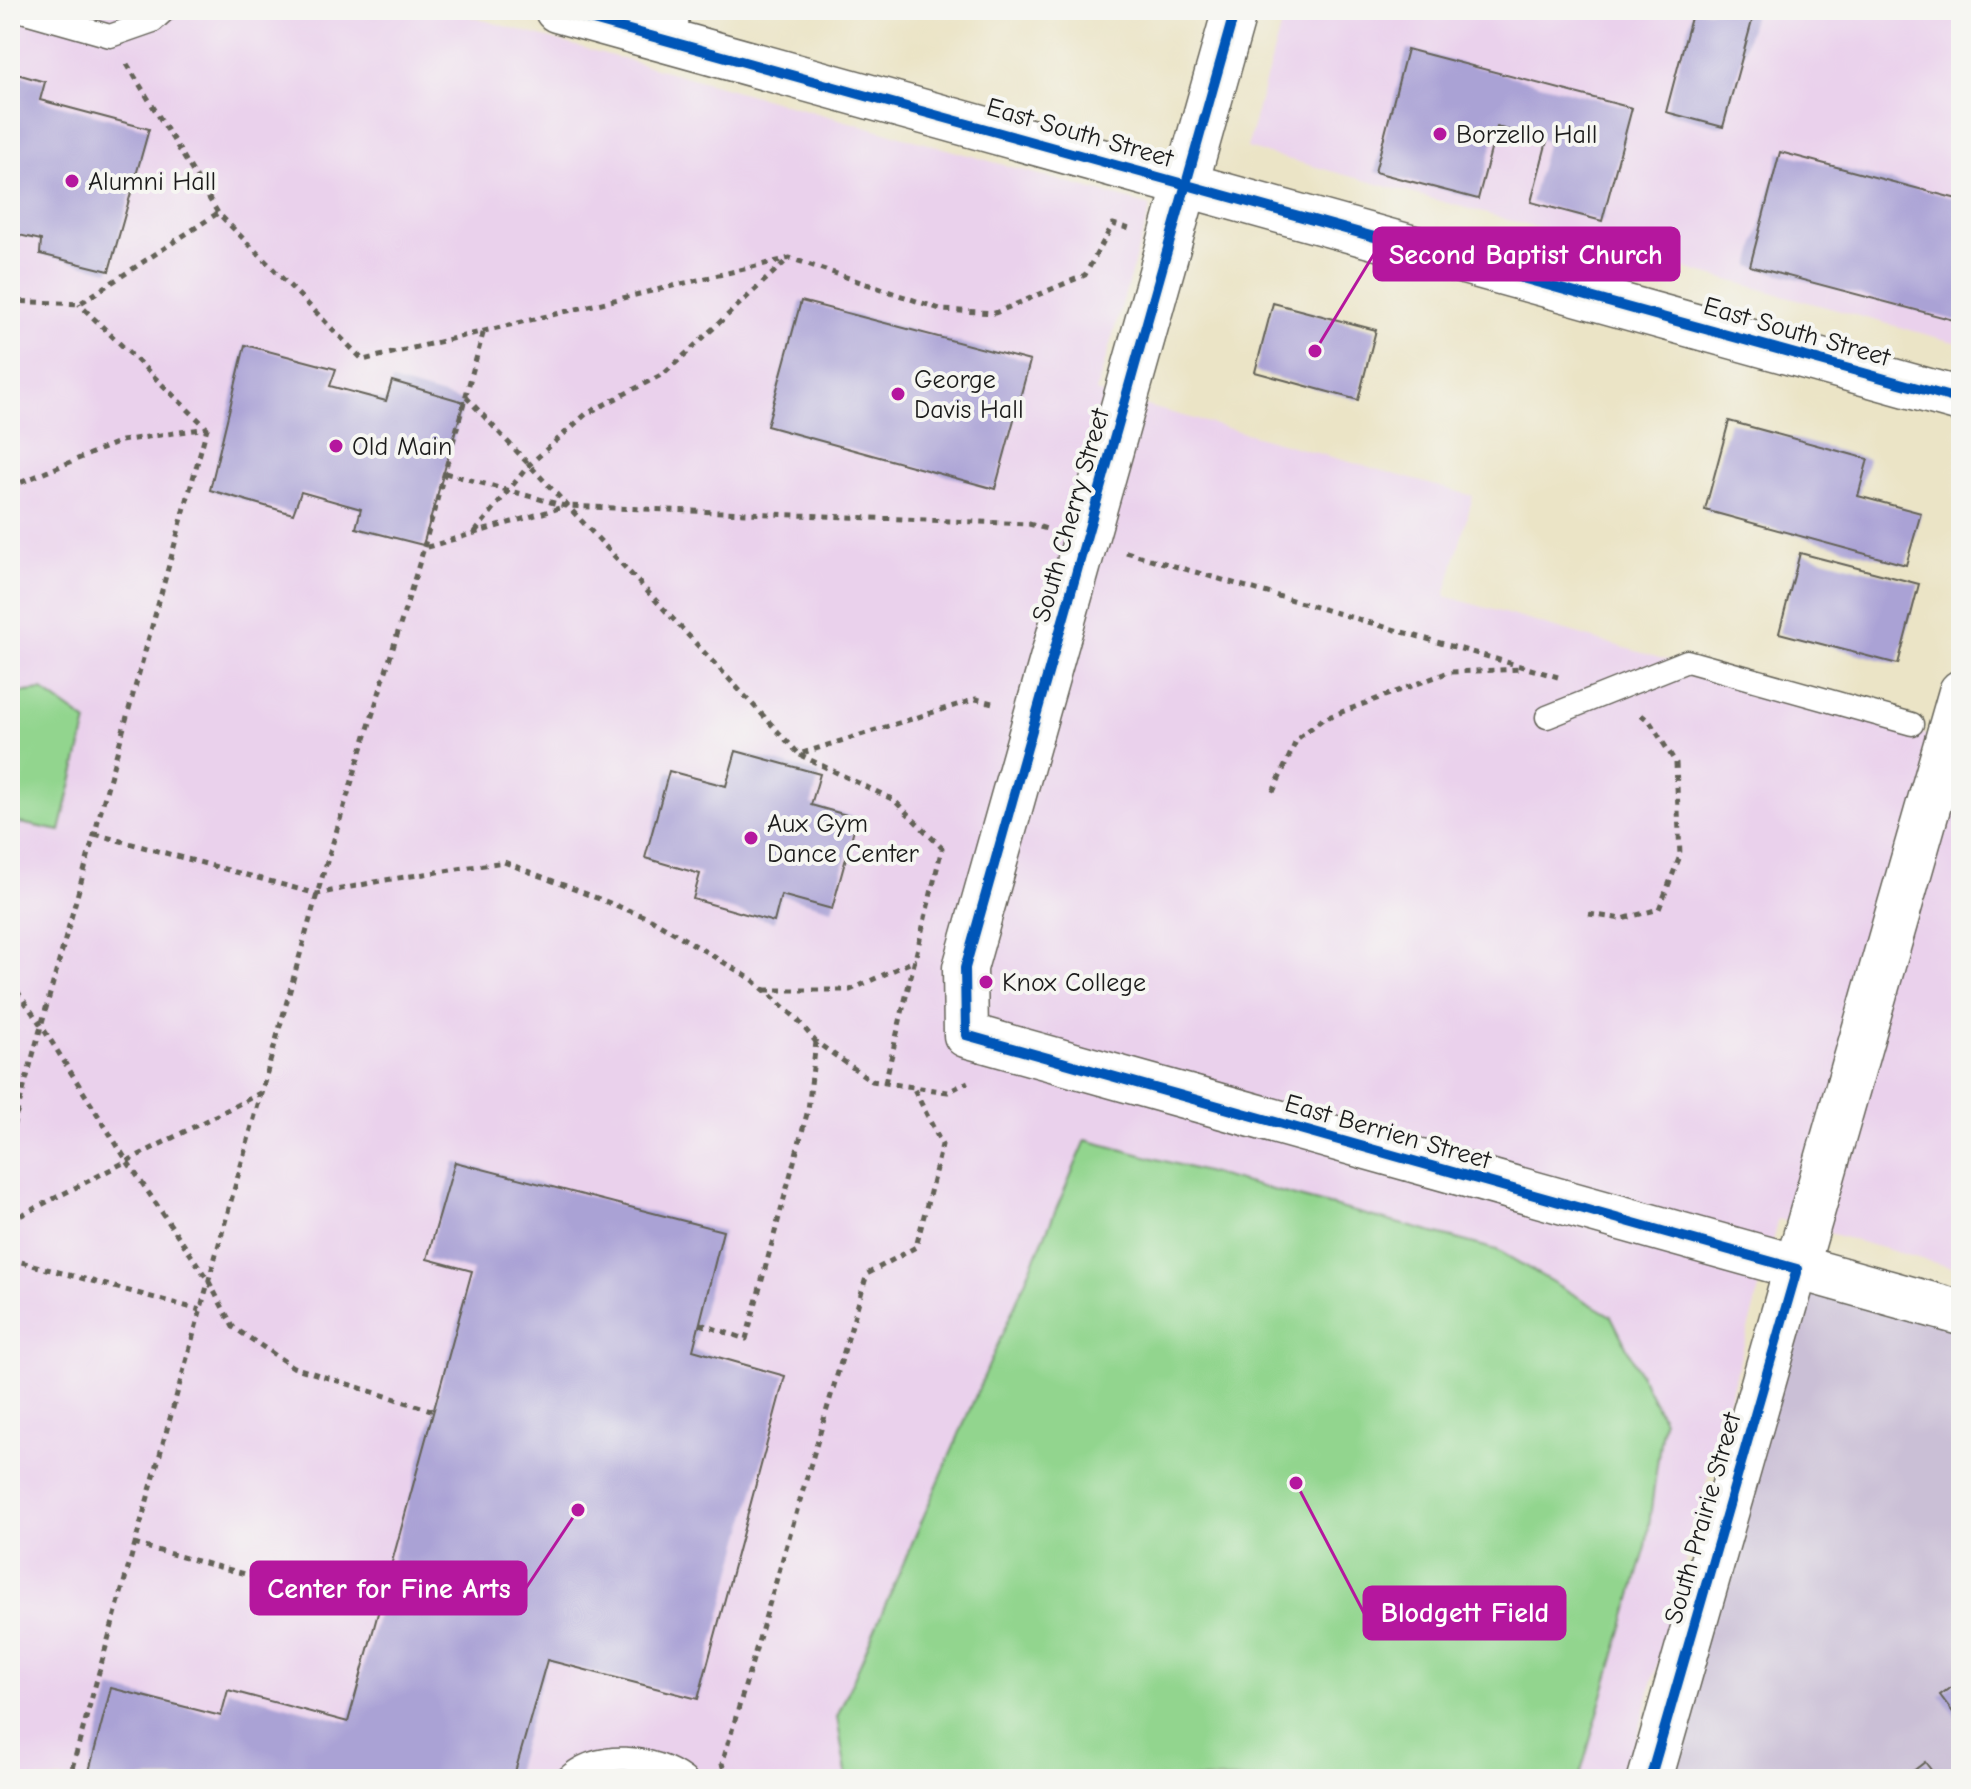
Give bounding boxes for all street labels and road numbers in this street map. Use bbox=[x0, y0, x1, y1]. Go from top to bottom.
street label: East South Street bbox=[983, 92, 1178, 174]
street label: East South Street bbox=[1700, 291, 1895, 373]
street label: South Cherry Street bbox=[1026, 404, 1116, 625]
street label: East Berrien Street bbox=[1281, 1088, 1496, 1176]
street label: South Prairie Street bbox=[1658, 1408, 1748, 1627]

